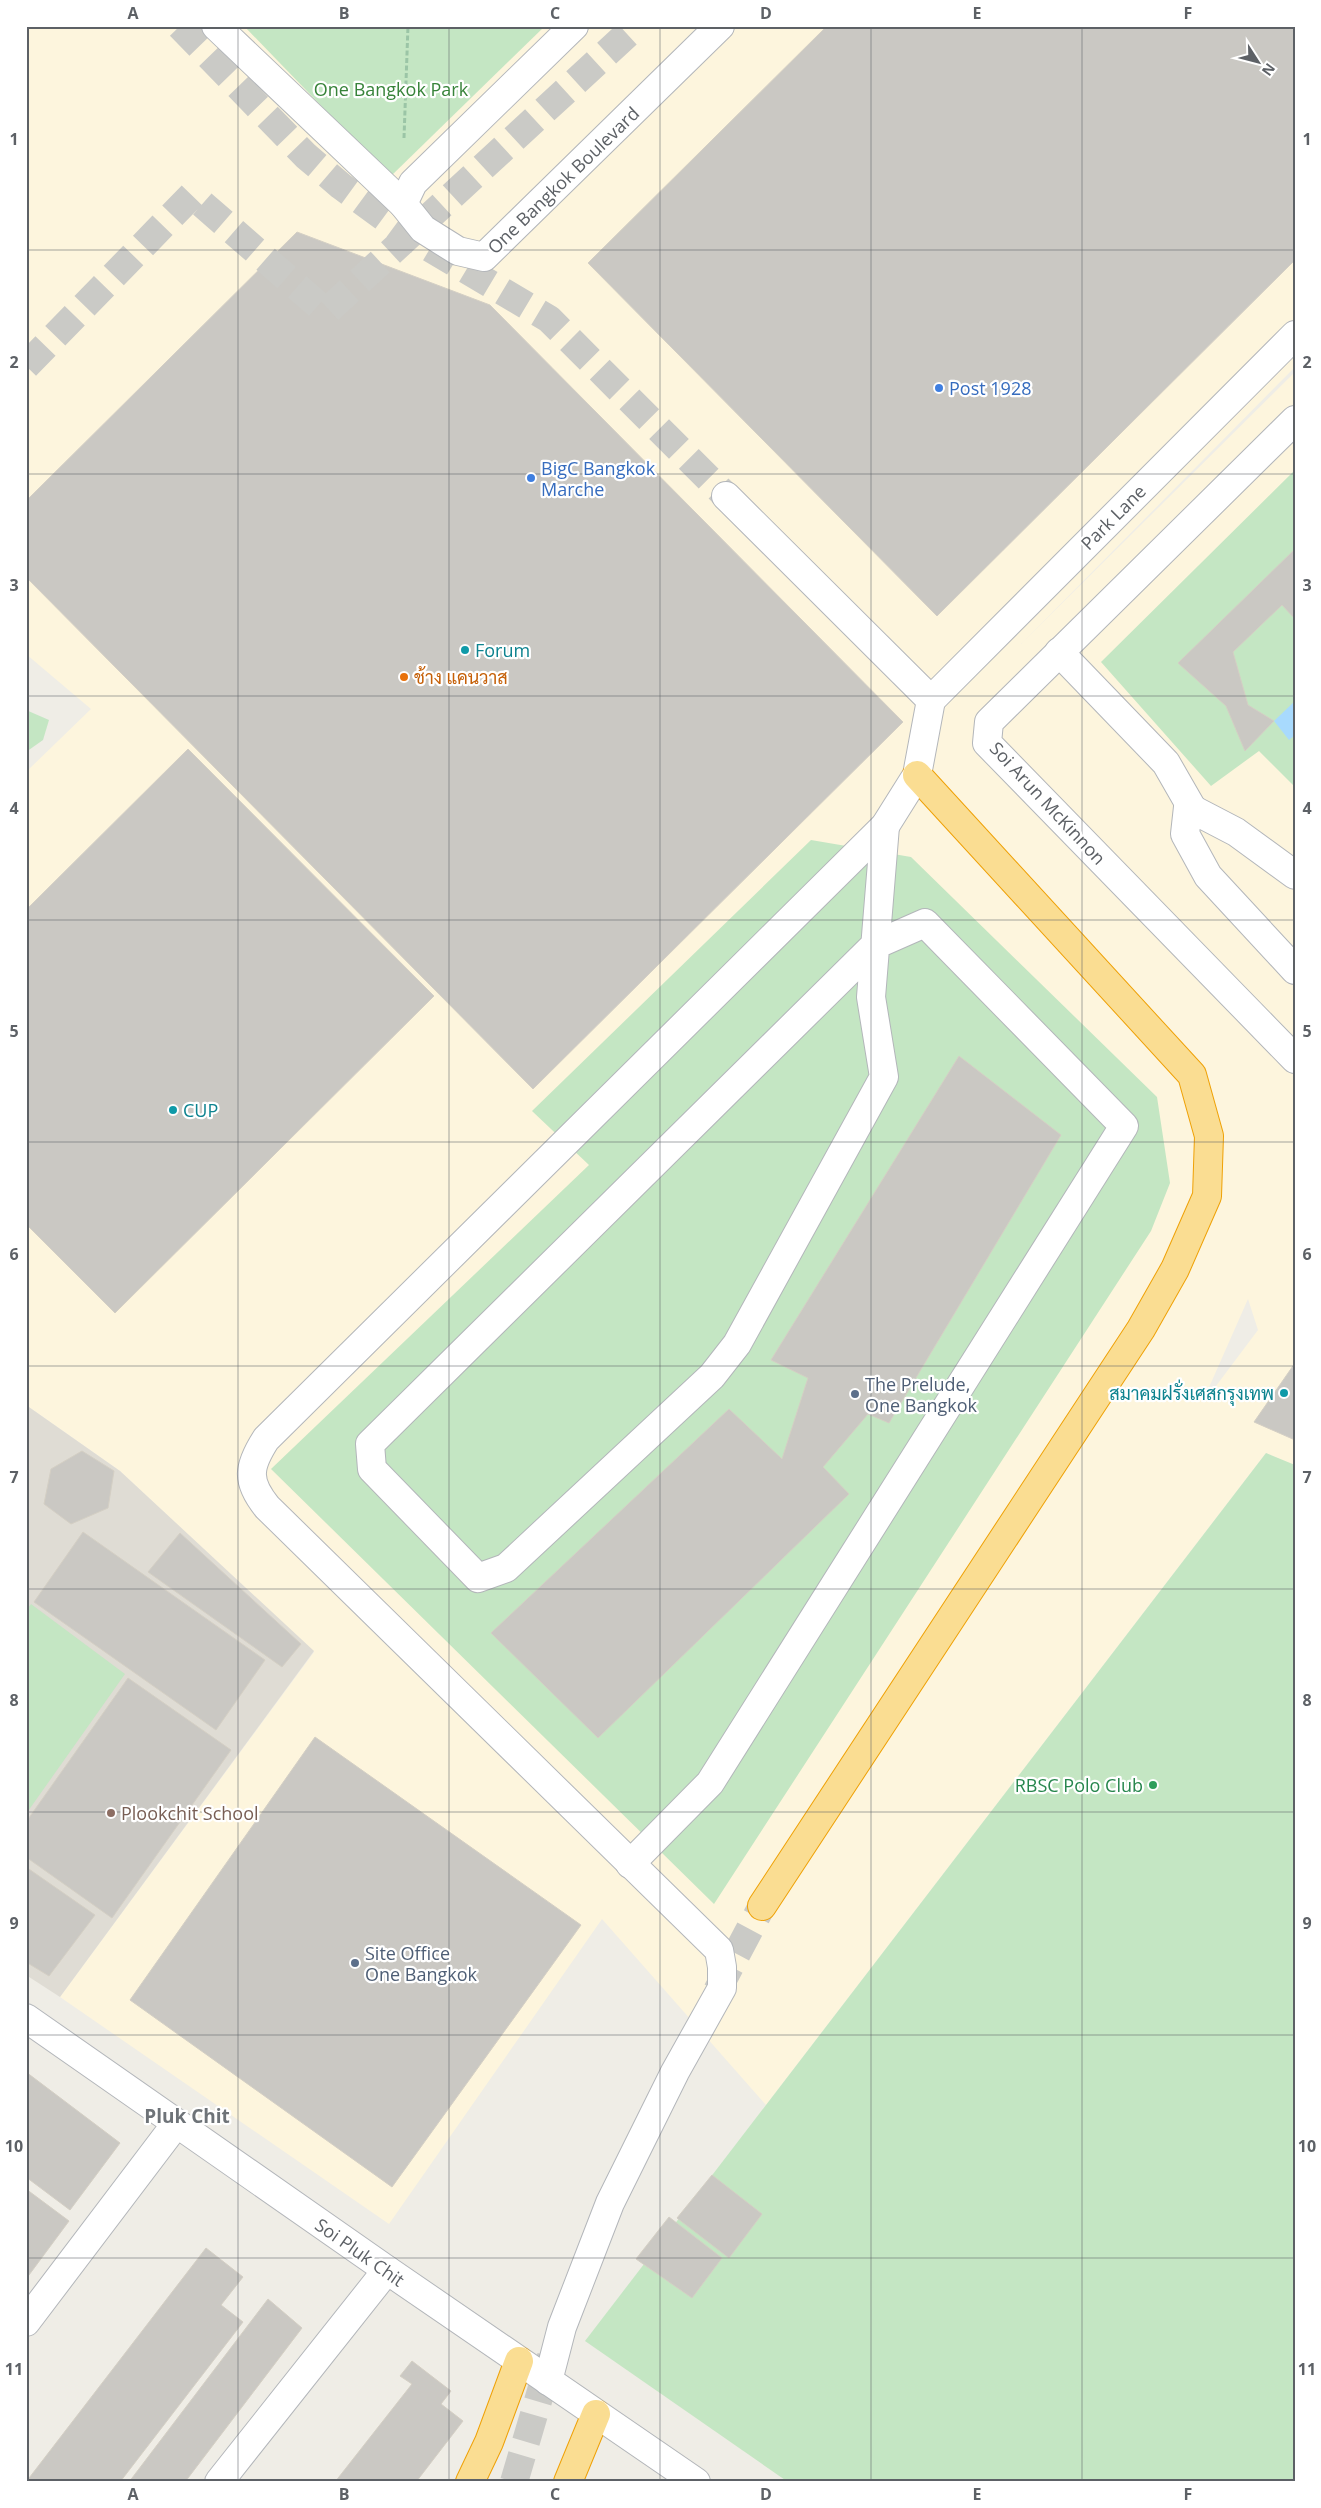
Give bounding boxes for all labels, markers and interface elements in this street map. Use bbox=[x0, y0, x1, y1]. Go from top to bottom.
text: A bbox=[127, 2, 139, 24]
text: B bbox=[339, 2, 349, 24]
text: C bbox=[550, 2, 560, 24]
text: D bbox=[760, 2, 772, 24]
text: E bbox=[973, 2, 982, 24]
text: F bbox=[1184, 2, 1192, 24]
north arrow bbox=[1234, 38, 1284, 88]
text: N bbox=[1258, 60, 1280, 80]
park label: One Bangkok Park bbox=[314, 77, 469, 101]
street label: One Bangkok Boulevard bbox=[482, 101, 644, 259]
text: 1 bbox=[9, 128, 19, 150]
text: 1 bbox=[1302, 128, 1312, 150]
text: 2 bbox=[9, 351, 19, 373]
text: 2 bbox=[1302, 351, 1312, 373]
place label: Post 1928 bbox=[949, 376, 1032, 400]
marker: Post 1928 bbox=[933, 382, 945, 394]
place label: BigC Bangkok Marche bbox=[541, 456, 656, 501]
marker: BigC Bangkok Marche bbox=[525, 472, 537, 484]
street label: Park Lane bbox=[1075, 479, 1151, 555]
text: 3 bbox=[9, 574, 19, 596]
text: 3 bbox=[1302, 574, 1312, 596]
place label: Forum bbox=[475, 638, 530, 662]
marker: Forum bbox=[459, 644, 471, 656]
place label: ช้าง แคนวาส bbox=[414, 665, 508, 689]
marker: ช้าง แคนวาส bbox=[398, 671, 410, 683]
street label: Soi Arun McKinnon bbox=[985, 736, 1111, 870]
text: 4 bbox=[9, 797, 19, 819]
text: 4 bbox=[1302, 797, 1312, 819]
text: 5 bbox=[9, 1020, 19, 1042]
text: 5 bbox=[1302, 1020, 1312, 1042]
place label: CUP bbox=[183, 1098, 218, 1122]
marker: CUP bbox=[167, 1104, 179, 1116]
text: 6 bbox=[9, 1243, 19, 1265]
text: 6 bbox=[1302, 1243, 1312, 1265]
place label: The Prelude, One Bangkok bbox=[865, 1372, 978, 1417]
place label: สมาคมฝรั่งเศสกรุงเทพ bbox=[1109, 1379, 1274, 1406]
marker: สมาคมฝรั่งเศสกรุงเทพ bbox=[1278, 1387, 1290, 1399]
marker: The Prelude, One Bangkok bbox=[849, 1388, 861, 1400]
text: 7 bbox=[9, 1466, 19, 1488]
text: 7 bbox=[1302, 1466, 1312, 1488]
text: 8 bbox=[9, 1689, 19, 1711]
text: 8 bbox=[1302, 1689, 1312, 1711]
place label: RBSC Polo Club bbox=[1015, 1773, 1143, 1797]
marker: RBSC Polo Club bbox=[1147, 1779, 1159, 1791]
place label: Plookchit School bbox=[121, 1801, 259, 1825]
marker: Plookchit School bbox=[105, 1807, 117, 1819]
text: 9 bbox=[9, 1912, 19, 1934]
text: 9 bbox=[1302, 1912, 1312, 1934]
place label: Site Office One Bangkok bbox=[365, 1941, 478, 1986]
marker: Site Office One Bangkok bbox=[349, 1957, 361, 1969]
district label: Pluk Chit bbox=[144, 2103, 230, 2129]
text: 10 bbox=[5, 2135, 23, 2157]
text: 10 bbox=[1298, 2135, 1316, 2157]
street label: Soi Pluk Chit bbox=[311, 2212, 409, 2292]
text: 11 bbox=[5, 2358, 23, 2380]
text: 11 bbox=[1298, 2358, 1316, 2380]
text: A bbox=[127, 2483, 139, 2505]
text: B bbox=[339, 2483, 349, 2505]
text: C bbox=[550, 2483, 560, 2505]
text: D bbox=[760, 2483, 772, 2505]
text: E bbox=[973, 2483, 982, 2505]
text: F bbox=[1184, 2483, 1192, 2505]

